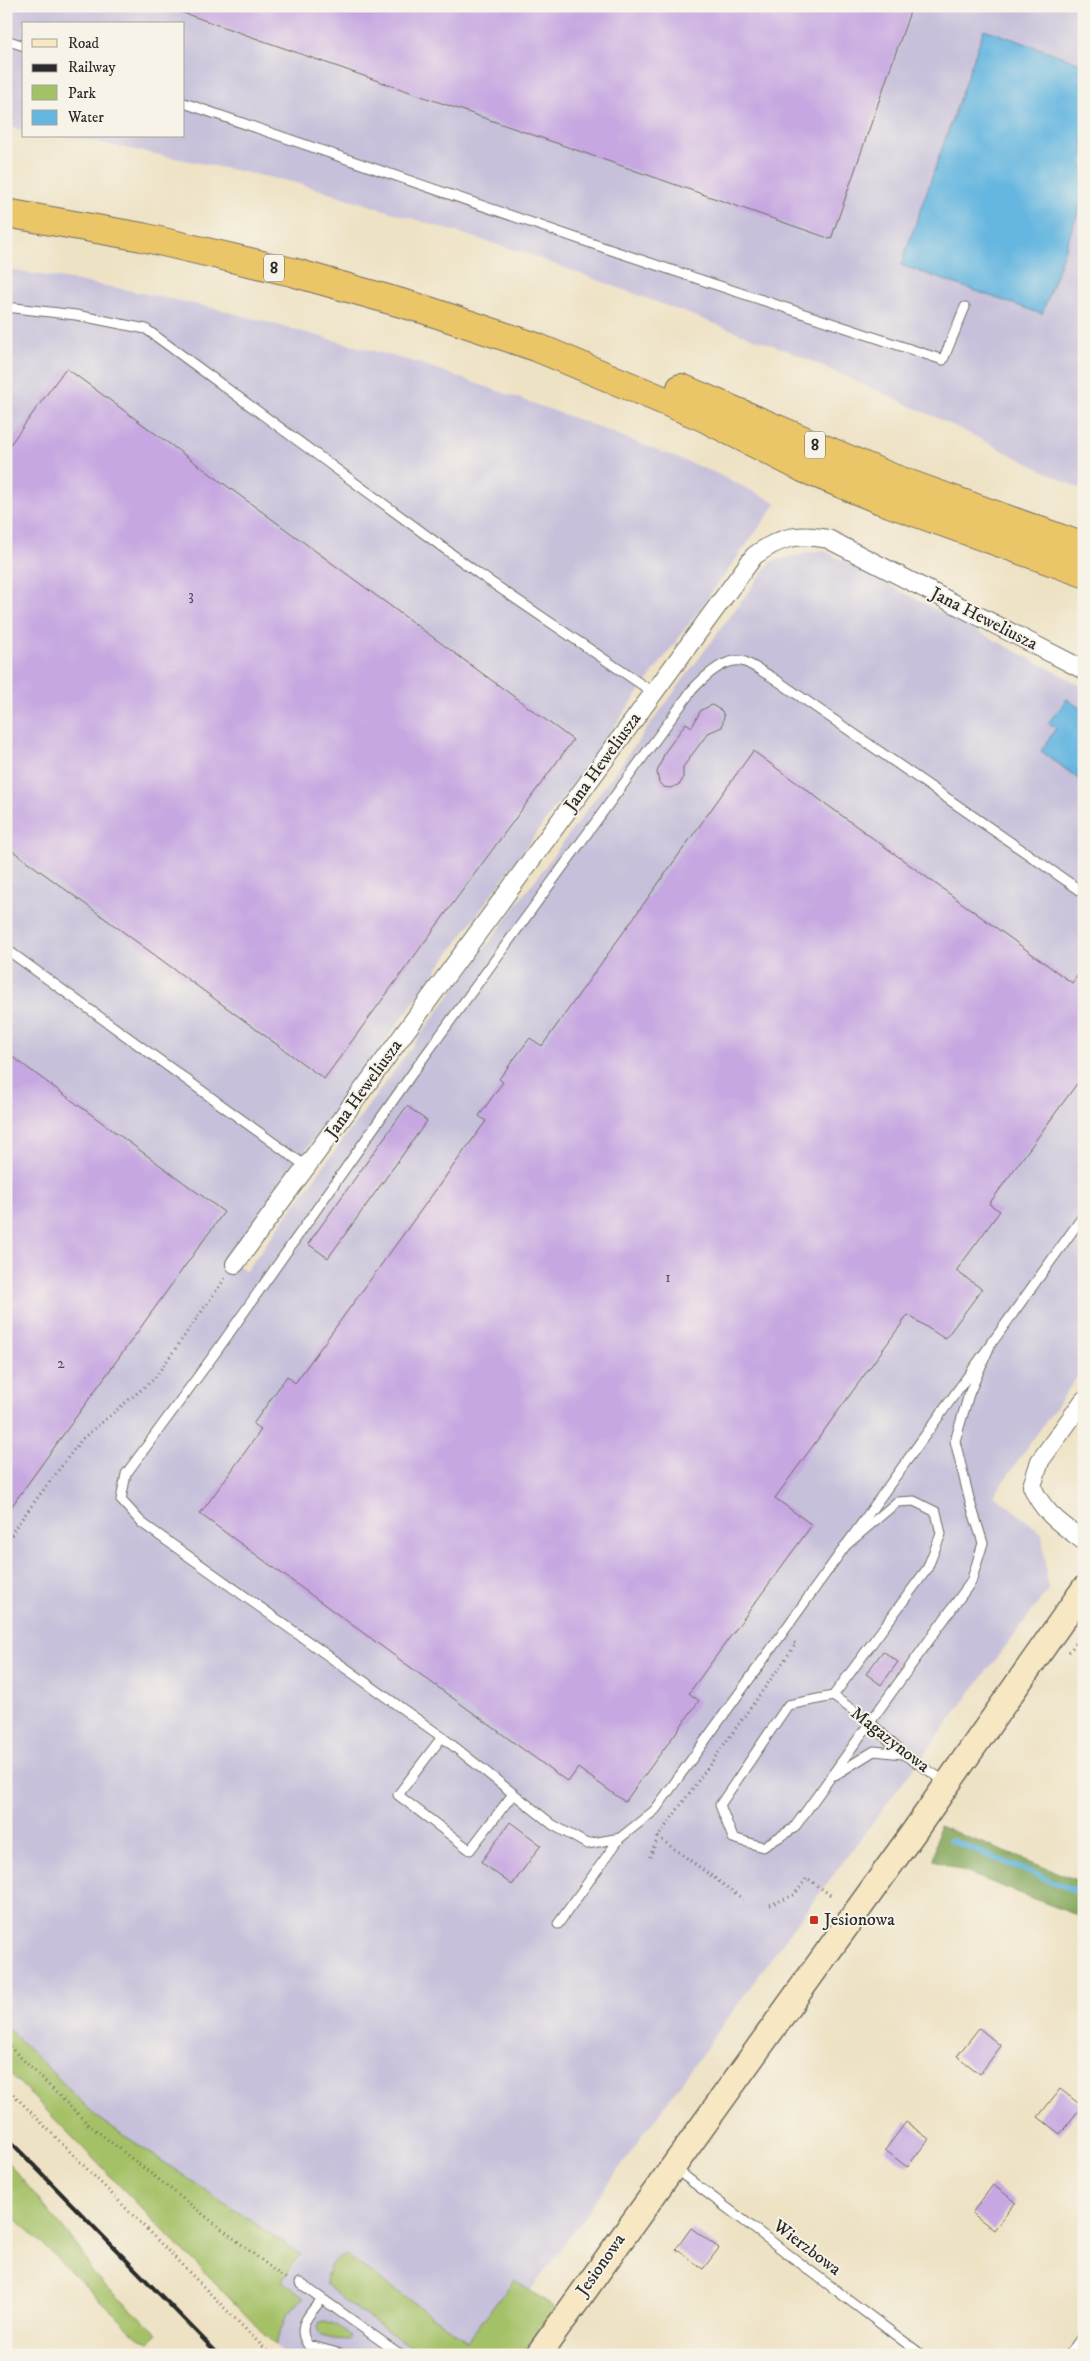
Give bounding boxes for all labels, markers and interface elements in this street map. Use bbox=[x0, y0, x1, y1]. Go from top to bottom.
legend bbox=[22, 22, 185, 138]
text: Road bbox=[68, 34, 100, 53]
text: Railway bbox=[68, 58, 116, 77]
text: Park bbox=[68, 84, 97, 103]
text: Water bbox=[67, 108, 104, 127]
road number: 8 bbox=[264, 254, 284, 282]
road number: 8 bbox=[805, 432, 825, 458]
street label: Jana Heweliusza bbox=[925, 582, 1041, 655]
house number: 3 bbox=[188, 586, 194, 605]
street label: Jana Heweliusza bbox=[559, 708, 646, 817]
street label: Jana Heweliusza bbox=[320, 1035, 407, 1144]
house number: 1 bbox=[665, 1268, 671, 1287]
house number: 2 bbox=[57, 1354, 65, 1373]
street label: Magazynowa bbox=[846, 1702, 934, 1778]
place label: Jesionowa bbox=[822, 1909, 895, 1931]
marker: Jesionowa bbox=[808, 1914, 820, 1926]
street label: Wierzbowa bbox=[768, 2215, 846, 2281]
street label: Jesionowa bbox=[570, 2229, 631, 2302]

